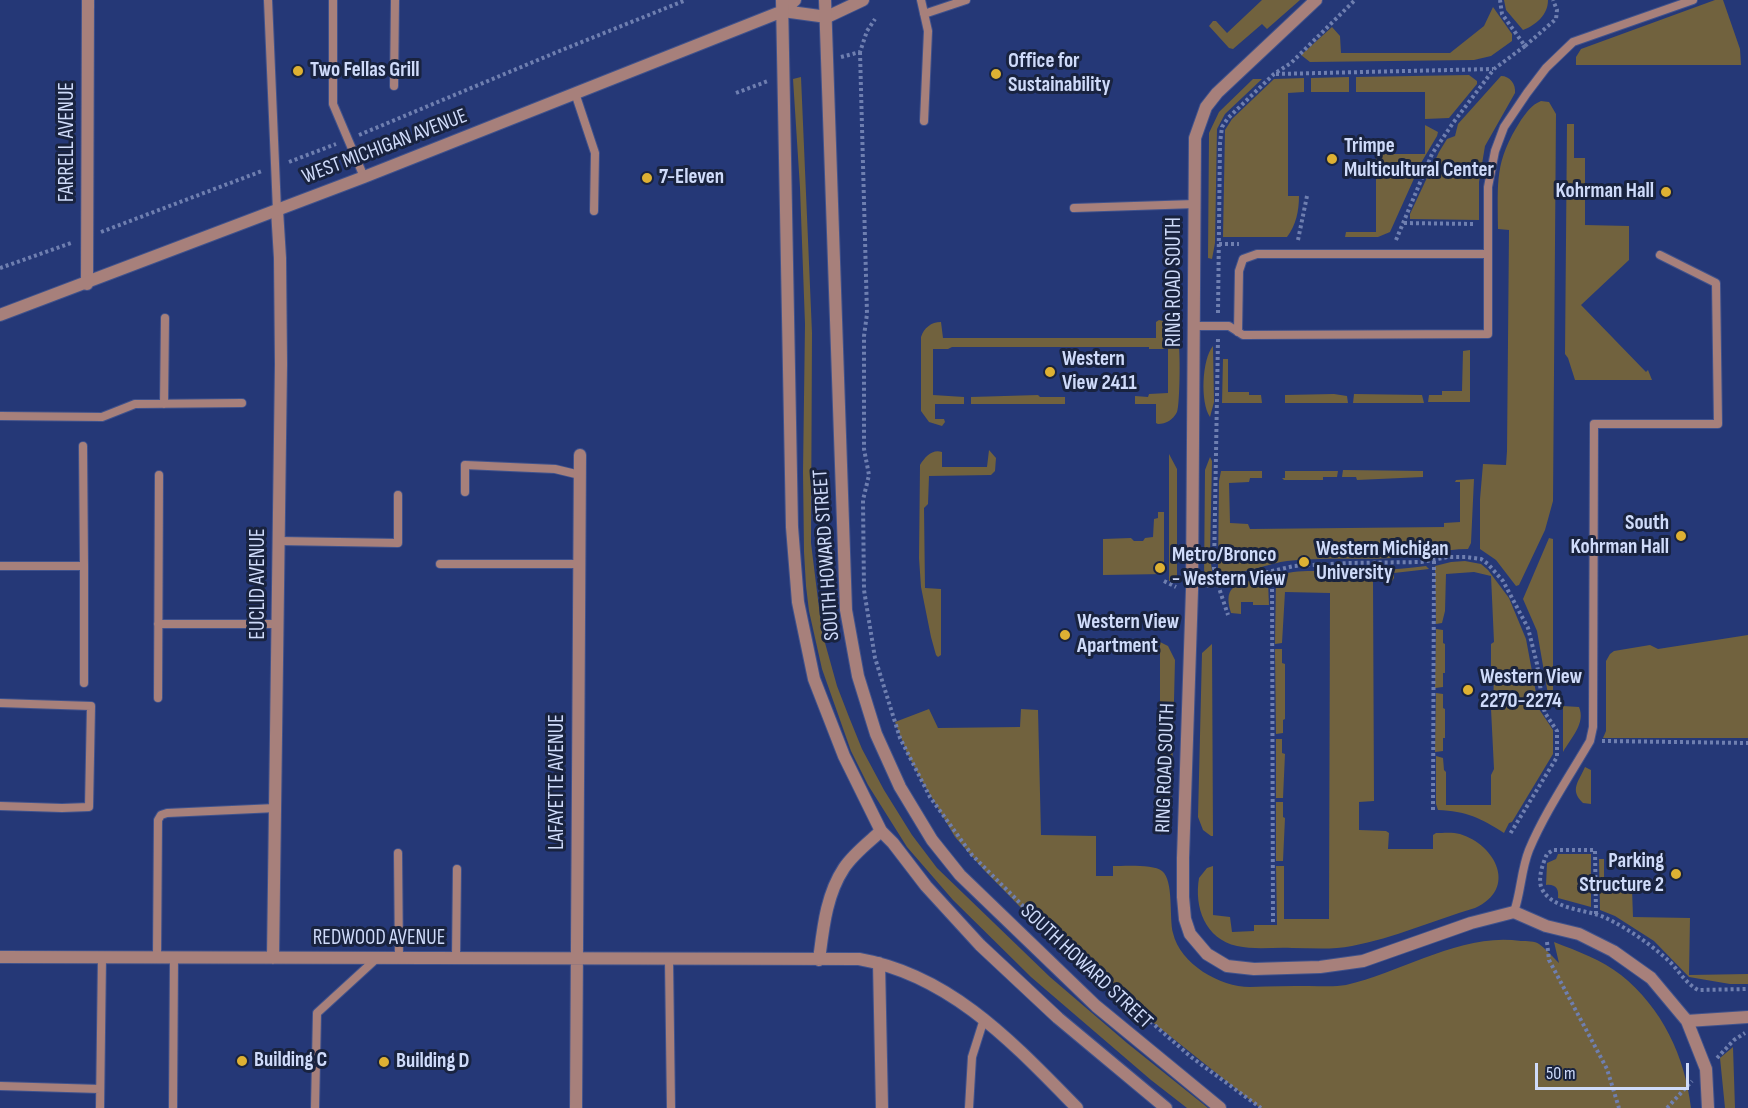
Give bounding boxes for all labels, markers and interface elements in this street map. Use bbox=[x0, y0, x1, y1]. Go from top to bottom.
place label: Office for Sustainability bbox=[1008, 49, 1110, 99]
place label: Two Fellas Grill bbox=[310, 58, 419, 84]
marker: Two Fellas Grill bbox=[291, 64, 305, 78]
marker: Office for Sustainability bbox=[989, 67, 1003, 81]
street label: FARRELL AVENUE bbox=[55, 82, 81, 202]
street label: WEST MICHIGAN AVENUE bbox=[299, 104, 471, 190]
place label: Trimpe Multicultural Center bbox=[1344, 134, 1494, 184]
marker: Trimpe Multicultural Center bbox=[1325, 152, 1339, 166]
place label: 7-Eleven bbox=[659, 165, 724, 191]
marker: 7-Eleven bbox=[640, 171, 654, 185]
place label: Kohrman Hall bbox=[1556, 179, 1654, 205]
marker: Kohrman Hall bbox=[1659, 185, 1673, 199]
street label: RING ROAD SOUTH bbox=[1162, 217, 1188, 347]
place label: Western View 2411 bbox=[1062, 347, 1137, 397]
marker: Western View 2411 bbox=[1043, 365, 1057, 379]
street label: SOUTH HOWARD STREET bbox=[808, 469, 846, 641]
place label: South Kohrman Hall bbox=[1571, 511, 1669, 561]
street label: EUCLID AVENUE bbox=[246, 528, 272, 640]
marker: South Kohrman Hall bbox=[1674, 529, 1688, 543]
place label: Western Michigan University bbox=[1316, 537, 1449, 587]
place label: Metro/Bronco - Western View bbox=[1172, 543, 1286, 593]
marker: Western Michigan University bbox=[1297, 555, 1311, 569]
marker: Metro/Bronco - Western View bbox=[1153, 561, 1167, 575]
place label: Western View Apartment bbox=[1077, 610, 1179, 660]
marker: Western View Apartment bbox=[1058, 628, 1072, 642]
place label: Western View 2270-2274 bbox=[1480, 665, 1582, 715]
marker: Western View 2270-2274 bbox=[1461, 683, 1475, 697]
street label: RING ROAD SOUTH bbox=[1151, 703, 1181, 833]
street label: LAFAYETTE AVENUE bbox=[545, 714, 571, 850]
place label: Parking Structure 2 bbox=[1579, 849, 1664, 899]
marker: Parking Structure 2 bbox=[1669, 867, 1683, 881]
street label: SOUTH HOWARD STREET bbox=[1015, 899, 1157, 1035]
street label: REDWOOD AVENUE bbox=[313, 926, 445, 952]
place label: Building C bbox=[254, 1048, 327, 1074]
place label: Building D bbox=[396, 1049, 469, 1075]
scale bar bbox=[1538, 1051, 1692, 1089]
marker: Building C bbox=[235, 1054, 249, 1068]
marker: Building D bbox=[377, 1055, 391, 1069]
text: 50 m bbox=[1546, 1063, 1576, 1084]

